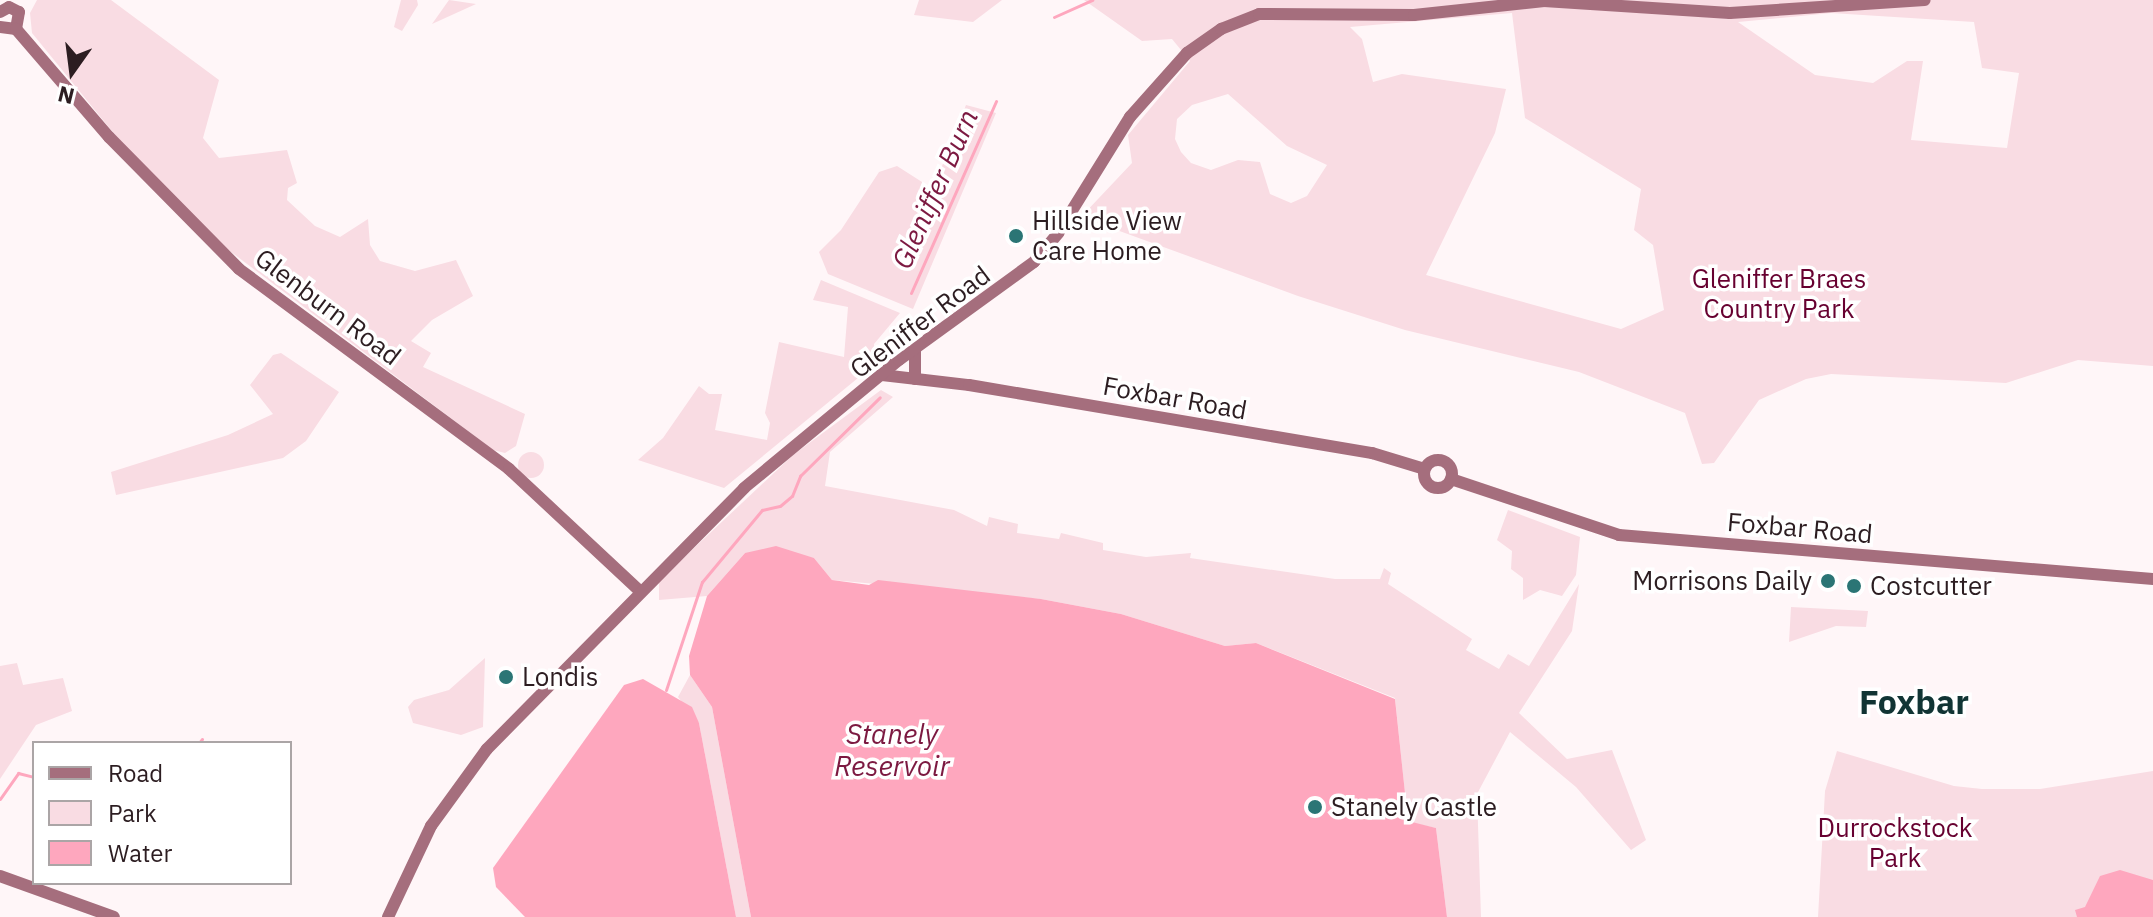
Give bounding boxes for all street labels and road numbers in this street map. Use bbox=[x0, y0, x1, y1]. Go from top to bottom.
street label: Glenburn Road bbox=[249, 242, 407, 372]
street label: Gleniffer Road bbox=[844, 259, 996, 385]
street label: Foxbar Road bbox=[1101, 370, 1249, 426]
street label: Foxbar Road bbox=[1726, 506, 1874, 550]

